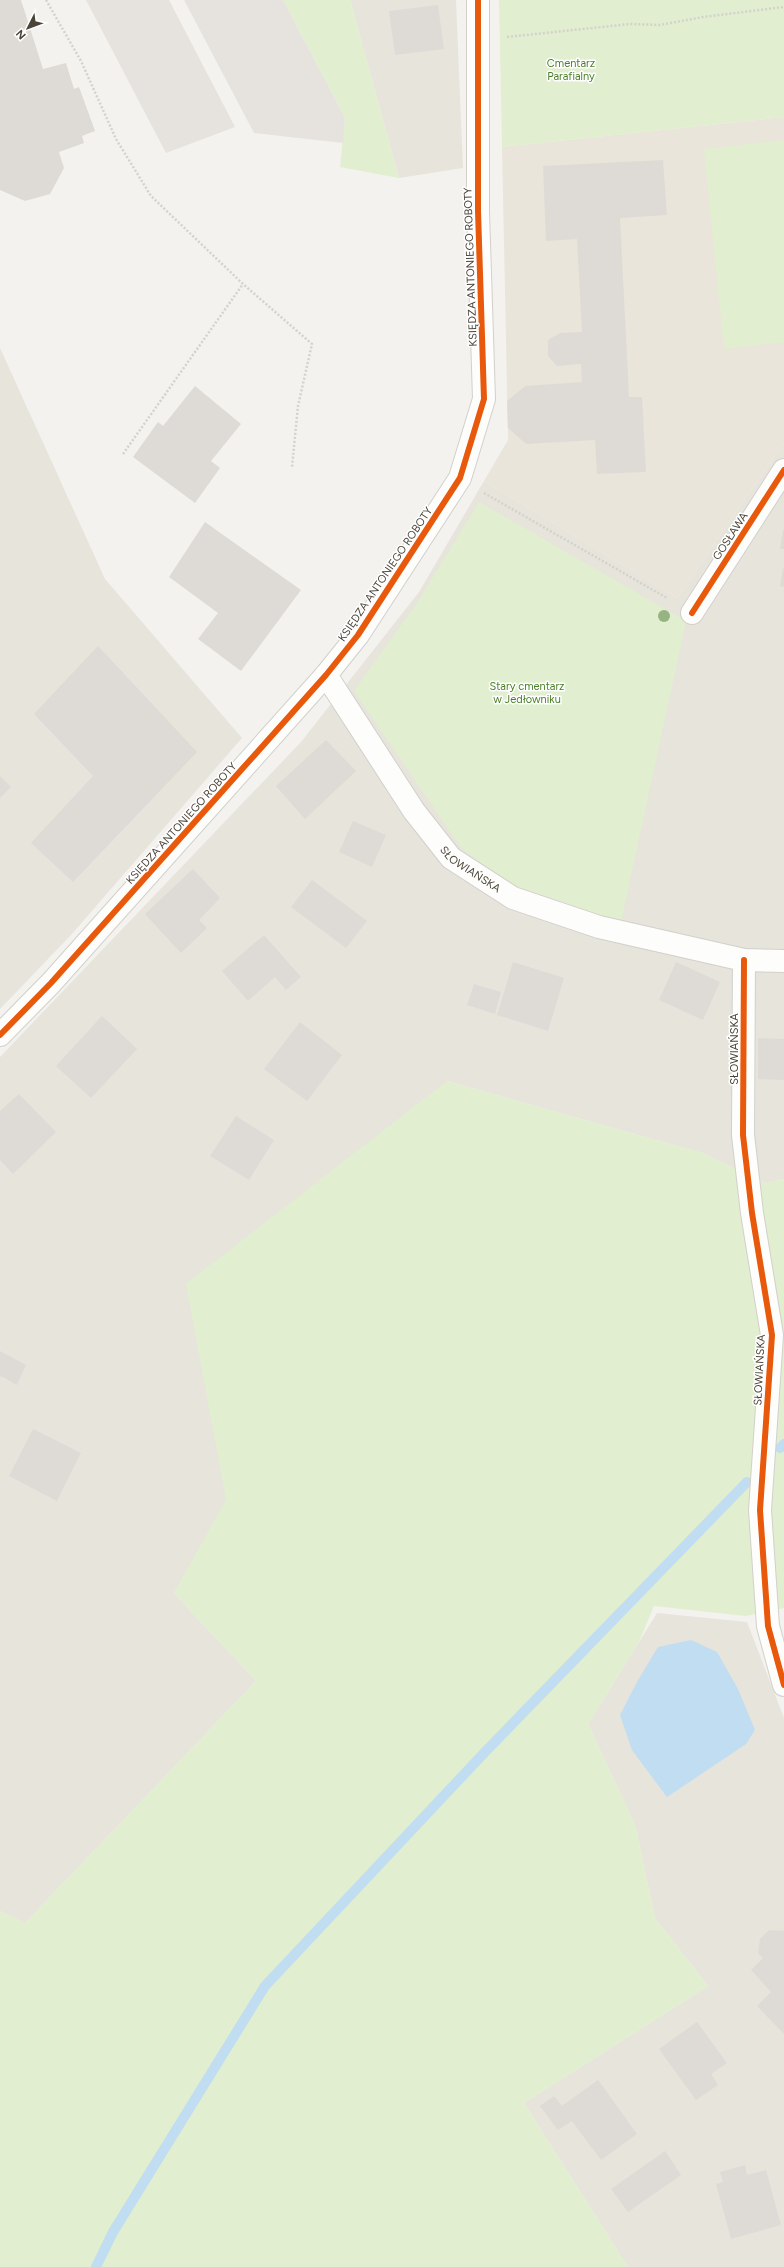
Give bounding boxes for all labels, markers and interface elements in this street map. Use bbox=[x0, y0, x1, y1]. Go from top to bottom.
north arrow bbox=[8, 8, 48, 48]
text: N bbox=[13, 27, 29, 42]
park label: Cmentarz Parafialny bbox=[547, 57, 595, 83]
street label: KSIĘDZA ANTONIEGO ROBOTY bbox=[461, 187, 480, 347]
street label: KSIĘDZA ANTONIEGO ROBOTY bbox=[336, 504, 436, 644]
street label: GOSŁAWA bbox=[710, 510, 751, 562]
park label: Stary cmentarz w Jedłowniku bbox=[489, 680, 565, 706]
street label: KSIĘDZA ANTONIEGO ROBOTY bbox=[123, 760, 240, 887]
street label: SŁOWIAŃSKA bbox=[437, 844, 503, 896]
street label: SŁOWIAŃSKA bbox=[728, 1013, 741, 1085]
street label: SŁOWIAŃSKA bbox=[751, 1334, 768, 1406]

